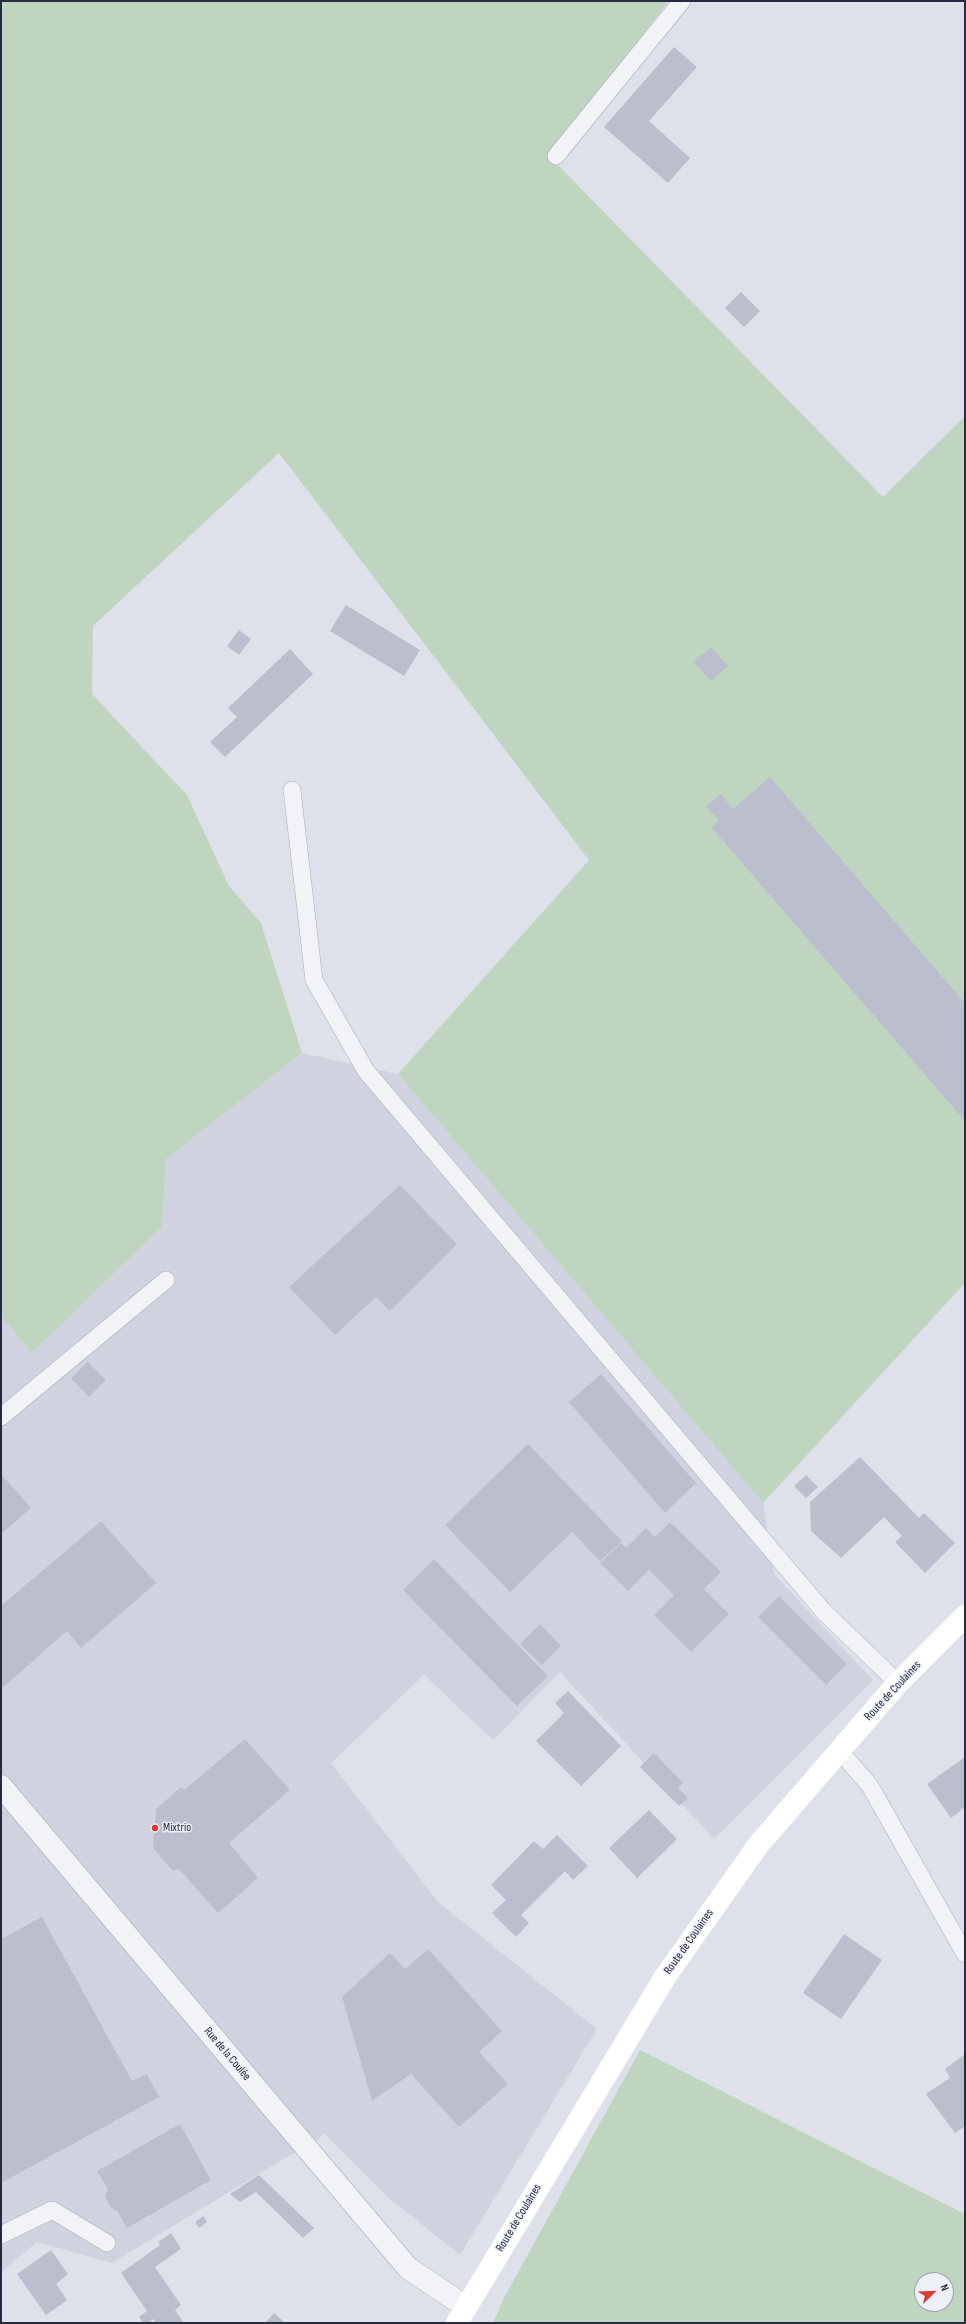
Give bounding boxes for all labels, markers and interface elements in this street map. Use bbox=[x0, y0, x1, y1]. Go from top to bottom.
street label: Route de Coulaines bbox=[862, 1658, 924, 1724]
place label: Mixtrio bbox=[163, 1821, 191, 1835]
marker: Mixtrio bbox=[150, 1823, 160, 1833]
street label: Route de Coulaines bbox=[661, 1907, 717, 1977]
street label: Rue de la Coulée bbox=[200, 2024, 254, 2084]
street label: Route de Coulaines bbox=[493, 2182, 545, 2254]
north arrow bbox=[914, 2272, 954, 2312]
text: N bbox=[937, 2282, 952, 2293]

